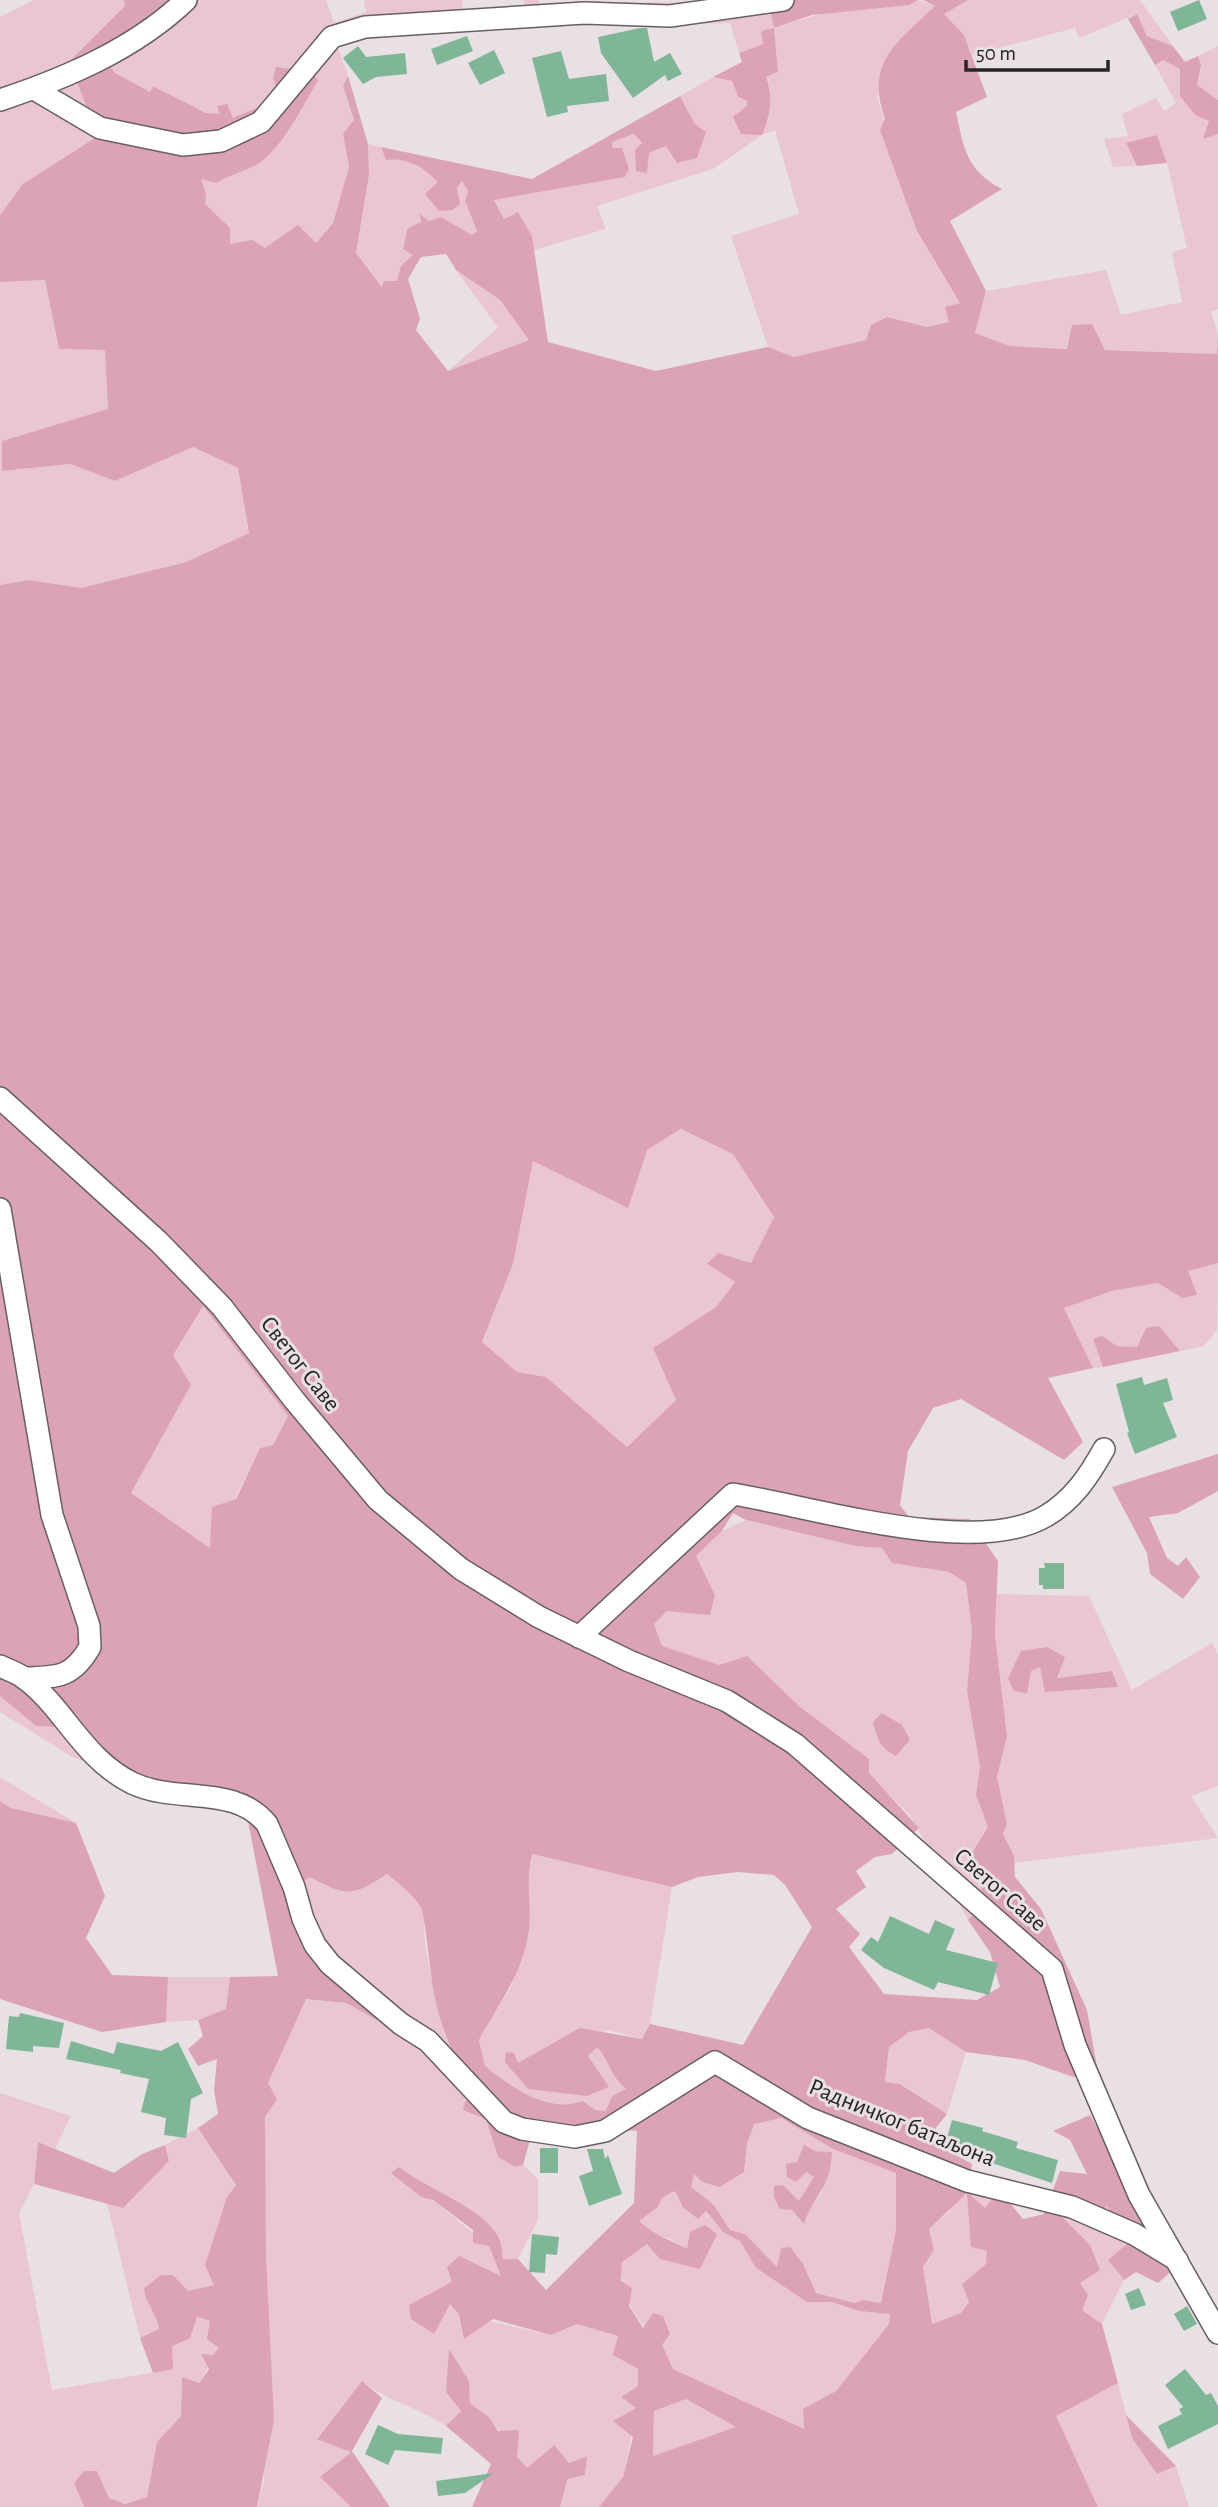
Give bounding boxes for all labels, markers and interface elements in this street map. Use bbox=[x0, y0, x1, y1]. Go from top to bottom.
scale bar bbox=[966, 28, 1108, 72]
text: 50 m bbox=[976, 43, 1016, 64]
street label: Светог Саве bbox=[256, 1312, 344, 1416]
street label: Светог Саве bbox=[949, 1844, 1051, 1936]
street label: Радничког батаљона bbox=[805, 2075, 999, 2171]

